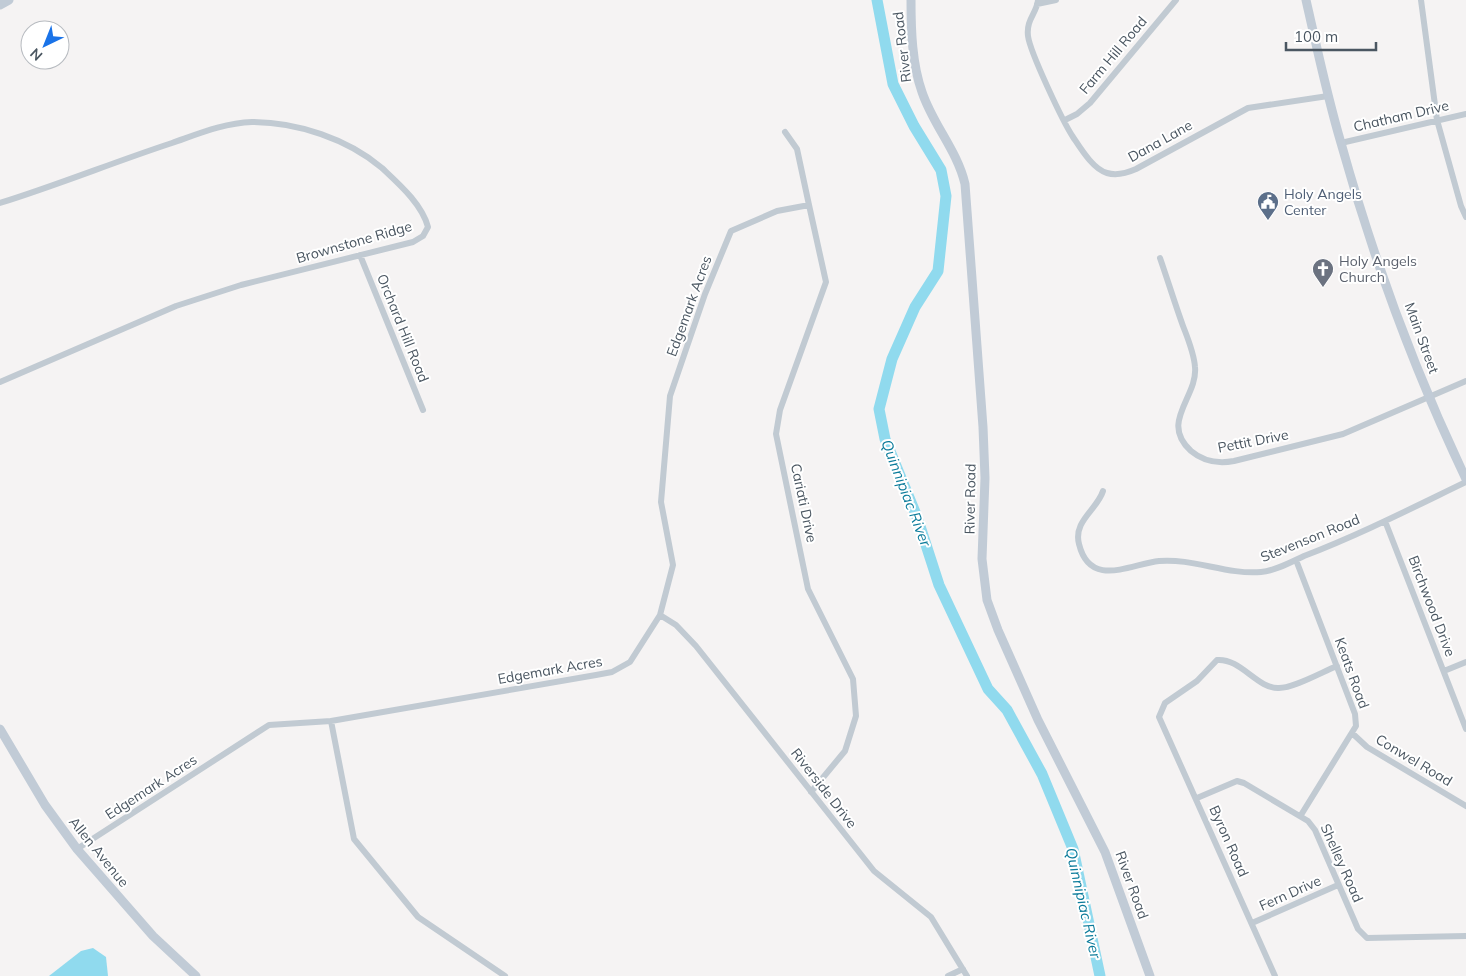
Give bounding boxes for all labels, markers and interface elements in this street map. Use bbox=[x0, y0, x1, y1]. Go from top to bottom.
street label: River Road bbox=[889, 11, 915, 83]
street label: Farm Hill Road bbox=[1075, 13, 1151, 97]
north arrow bbox=[20, 20, 70, 70]
scale bar bbox=[1286, 20, 1376, 52]
text: 100 m bbox=[1294, 27, 1338, 46]
text: N bbox=[26, 44, 46, 65]
street label: Chatham Drive bbox=[1351, 96, 1451, 136]
street label: Dana Lane bbox=[1125, 116, 1195, 166]
place label: Holy Angels Center bbox=[1284, 185, 1362, 219]
public building icon: Holy Angels Center bbox=[1256, 190, 1280, 221]
street label: Brownstone Ridge bbox=[294, 217, 414, 267]
place label: Holy Angels Church bbox=[1339, 252, 1417, 286]
street label: Edgemark Acres bbox=[662, 253, 716, 359]
church icon: Holy Angels Church bbox=[1311, 257, 1335, 288]
street label: Orchard Hill Road bbox=[373, 271, 433, 385]
street label: Main Street bbox=[1401, 300, 1443, 376]
street label: Pettit Drive bbox=[1216, 425, 1290, 457]
water label: Quinnipiac River bbox=[877, 437, 936, 550]
street label: Cariati Drive bbox=[787, 462, 821, 544]
street label: River Road bbox=[960, 463, 980, 535]
street label: Stevenson Road bbox=[1258, 510, 1362, 566]
street label: Birchwood Drive bbox=[1404, 553, 1460, 659]
street label: Keats Road bbox=[1331, 635, 1373, 711]
street label: Edgemark Acres bbox=[496, 652, 604, 688]
street label: Conwel Road bbox=[1372, 730, 1456, 790]
street label: Riverside Drive bbox=[787, 744, 861, 832]
street label: Edgemark Acres bbox=[102, 751, 200, 823]
street label: Byron Road bbox=[1205, 803, 1253, 879]
street label: Allen Avenue bbox=[65, 813, 133, 891]
street label: Shelley Road bbox=[1317, 821, 1367, 905]
water label: Quinnipiac River bbox=[1061, 846, 1106, 961]
street label: River Road bbox=[1111, 849, 1153, 921]
street label: Fern Drive bbox=[1256, 871, 1324, 915]

